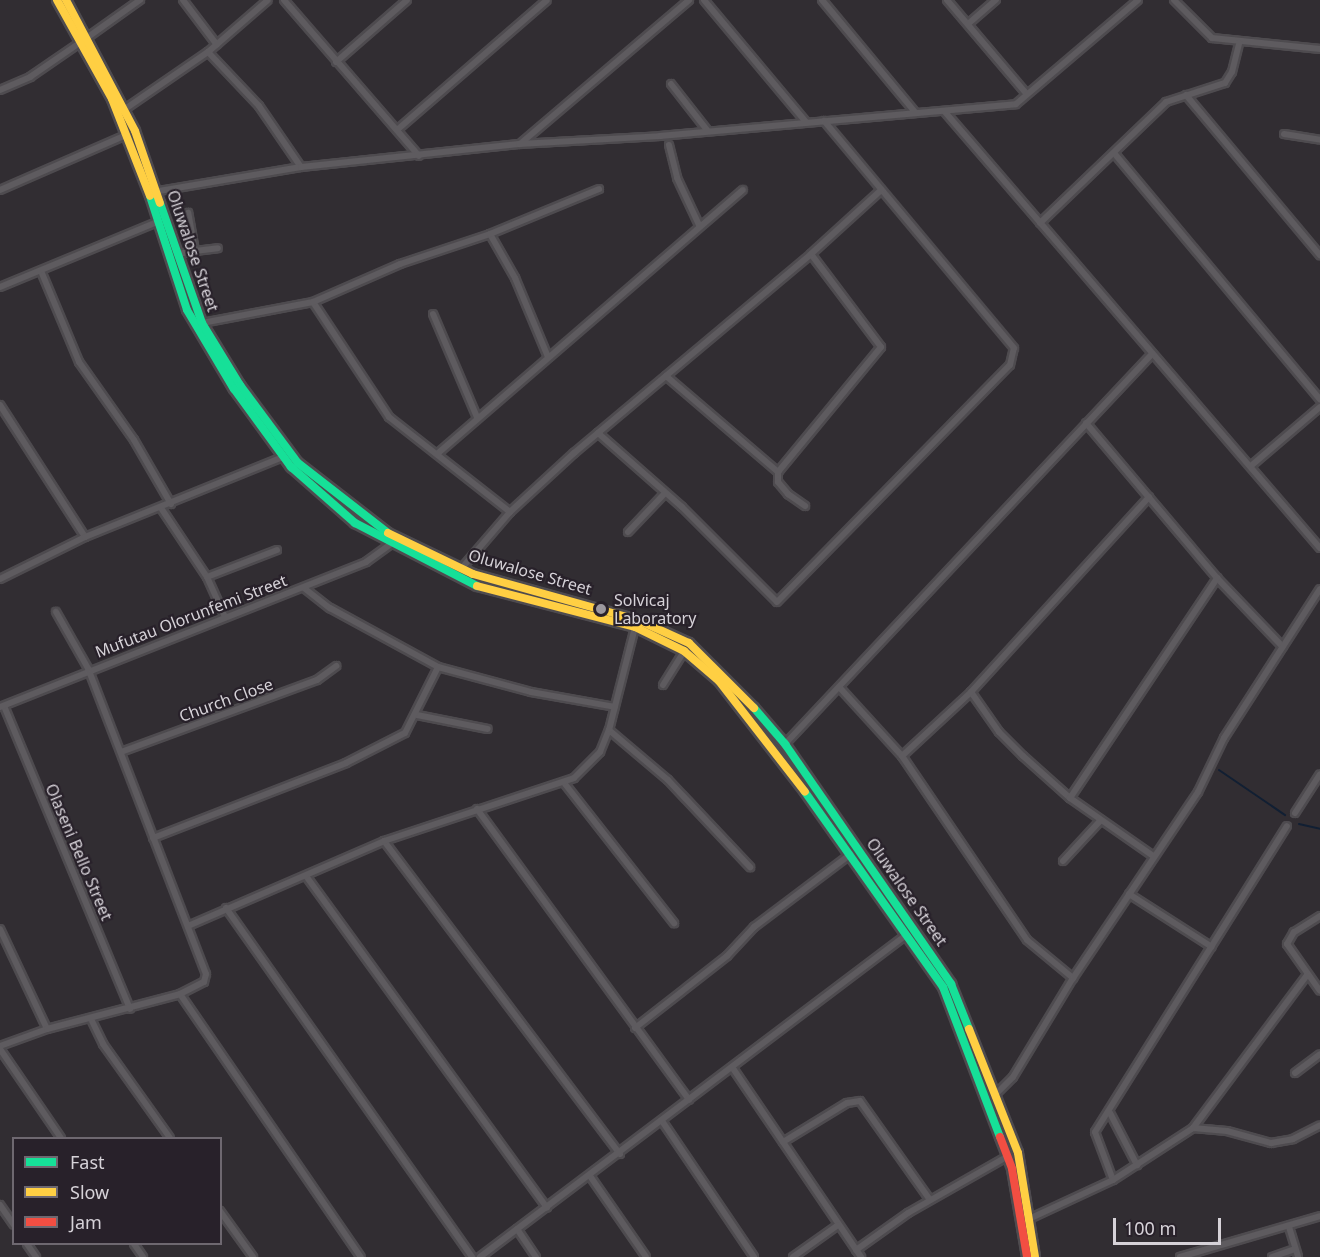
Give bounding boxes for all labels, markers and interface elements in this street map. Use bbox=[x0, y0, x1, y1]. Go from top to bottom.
street label: Oluwalose Street bbox=[163, 188, 223, 314]
street label: Oluwalose Street bbox=[466, 545, 594, 599]
street label: Mufutau Olorunfemi Street bbox=[92, 571, 290, 661]
place label: Solvicaj Laboratory bbox=[614, 590, 696, 628]
marker: Solvicaj Laboratory bbox=[592, 600, 610, 618]
street label: Church Close bbox=[176, 674, 276, 726]
street label: Olaseni Bello Street bbox=[42, 781, 116, 923]
street label: Oluwalose Street bbox=[863, 834, 951, 950]
legend bbox=[12, 1137, 222, 1245]
text: Fast bbox=[70, 1150, 105, 1174]
text: Slow bbox=[70, 1180, 109, 1204]
scale bar bbox=[1116, 1206, 1224, 1244]
text: Jam bbox=[70, 1210, 102, 1234]
text: 100 m bbox=[1124, 1216, 1176, 1240]

